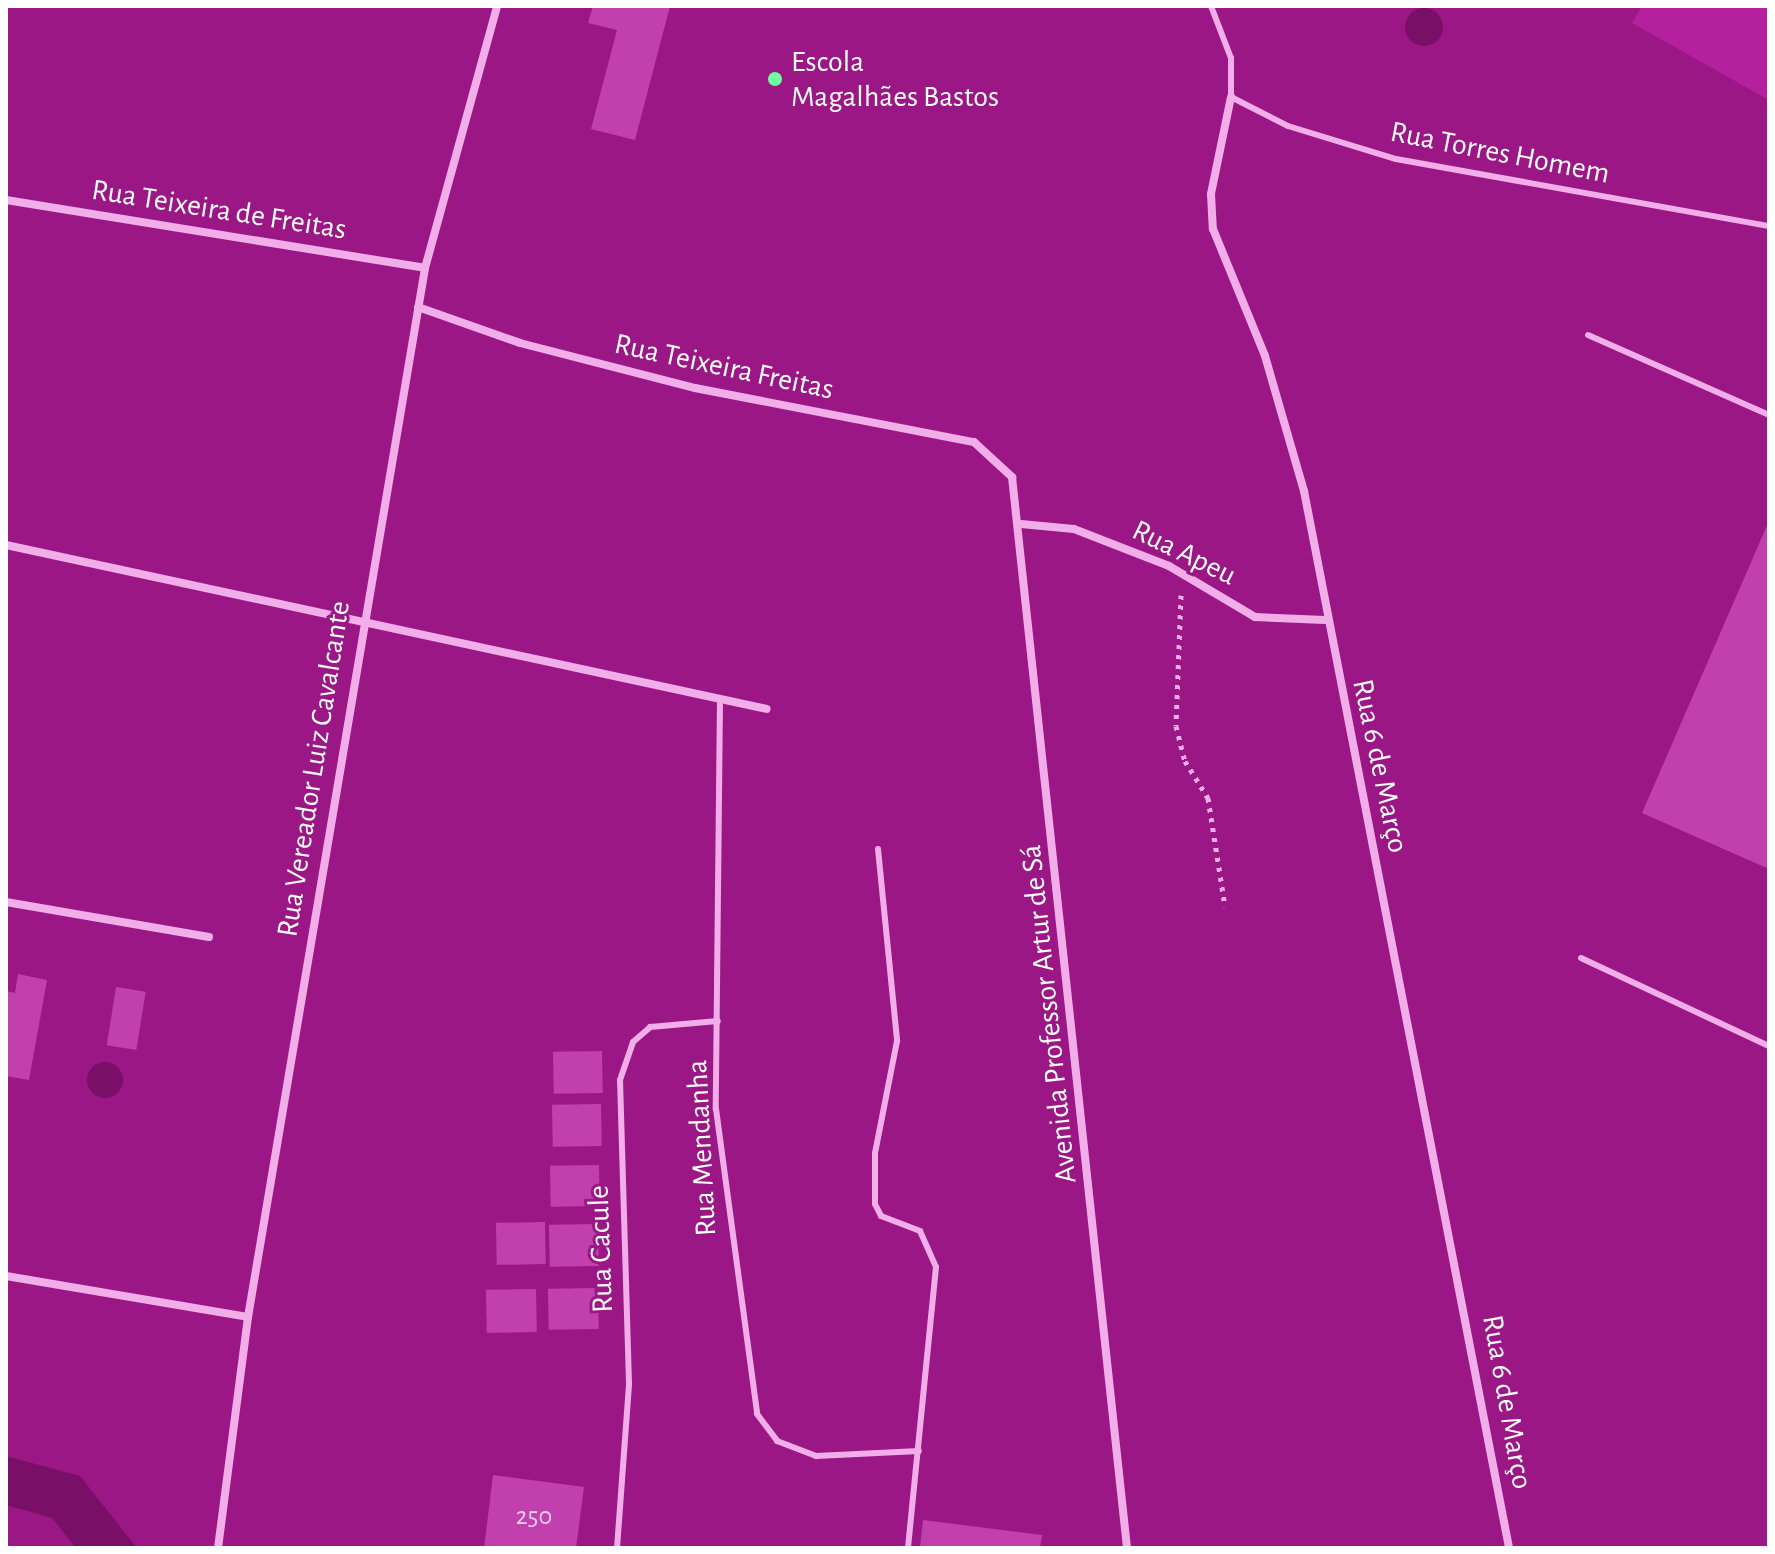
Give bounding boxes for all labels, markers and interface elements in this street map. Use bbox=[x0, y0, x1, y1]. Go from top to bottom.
place label: Escola Magalhães Bastos bbox=[791, 44, 999, 114]
marker: Escola Magalhães Bastos bbox=[766, 70, 784, 88]
street label: Rua Torres Homem bbox=[1387, 114, 1613, 192]
street label: Rua Teixeira de Freitas bbox=[89, 172, 349, 248]
street label: Rua Teixeira Freitas bbox=[611, 326, 837, 408]
street label: Rua Apeu bbox=[1126, 512, 1242, 594]
street label: Rua Vereador Luiz Cavalcante bbox=[270, 598, 358, 940]
street label: Rua 6 de Março bbox=[1344, 676, 1416, 856]
street label: Avenida Professor Artur de Sá bbox=[1013, 843, 1085, 1185]
street label: Rua Mendanha bbox=[679, 1059, 725, 1237]
street label: Rua Cacule bbox=[581, 1185, 621, 1313]
street label: Rua 6 de Março bbox=[1474, 1312, 1540, 1492]
house number: 250 bbox=[516, 1501, 552, 1533]

